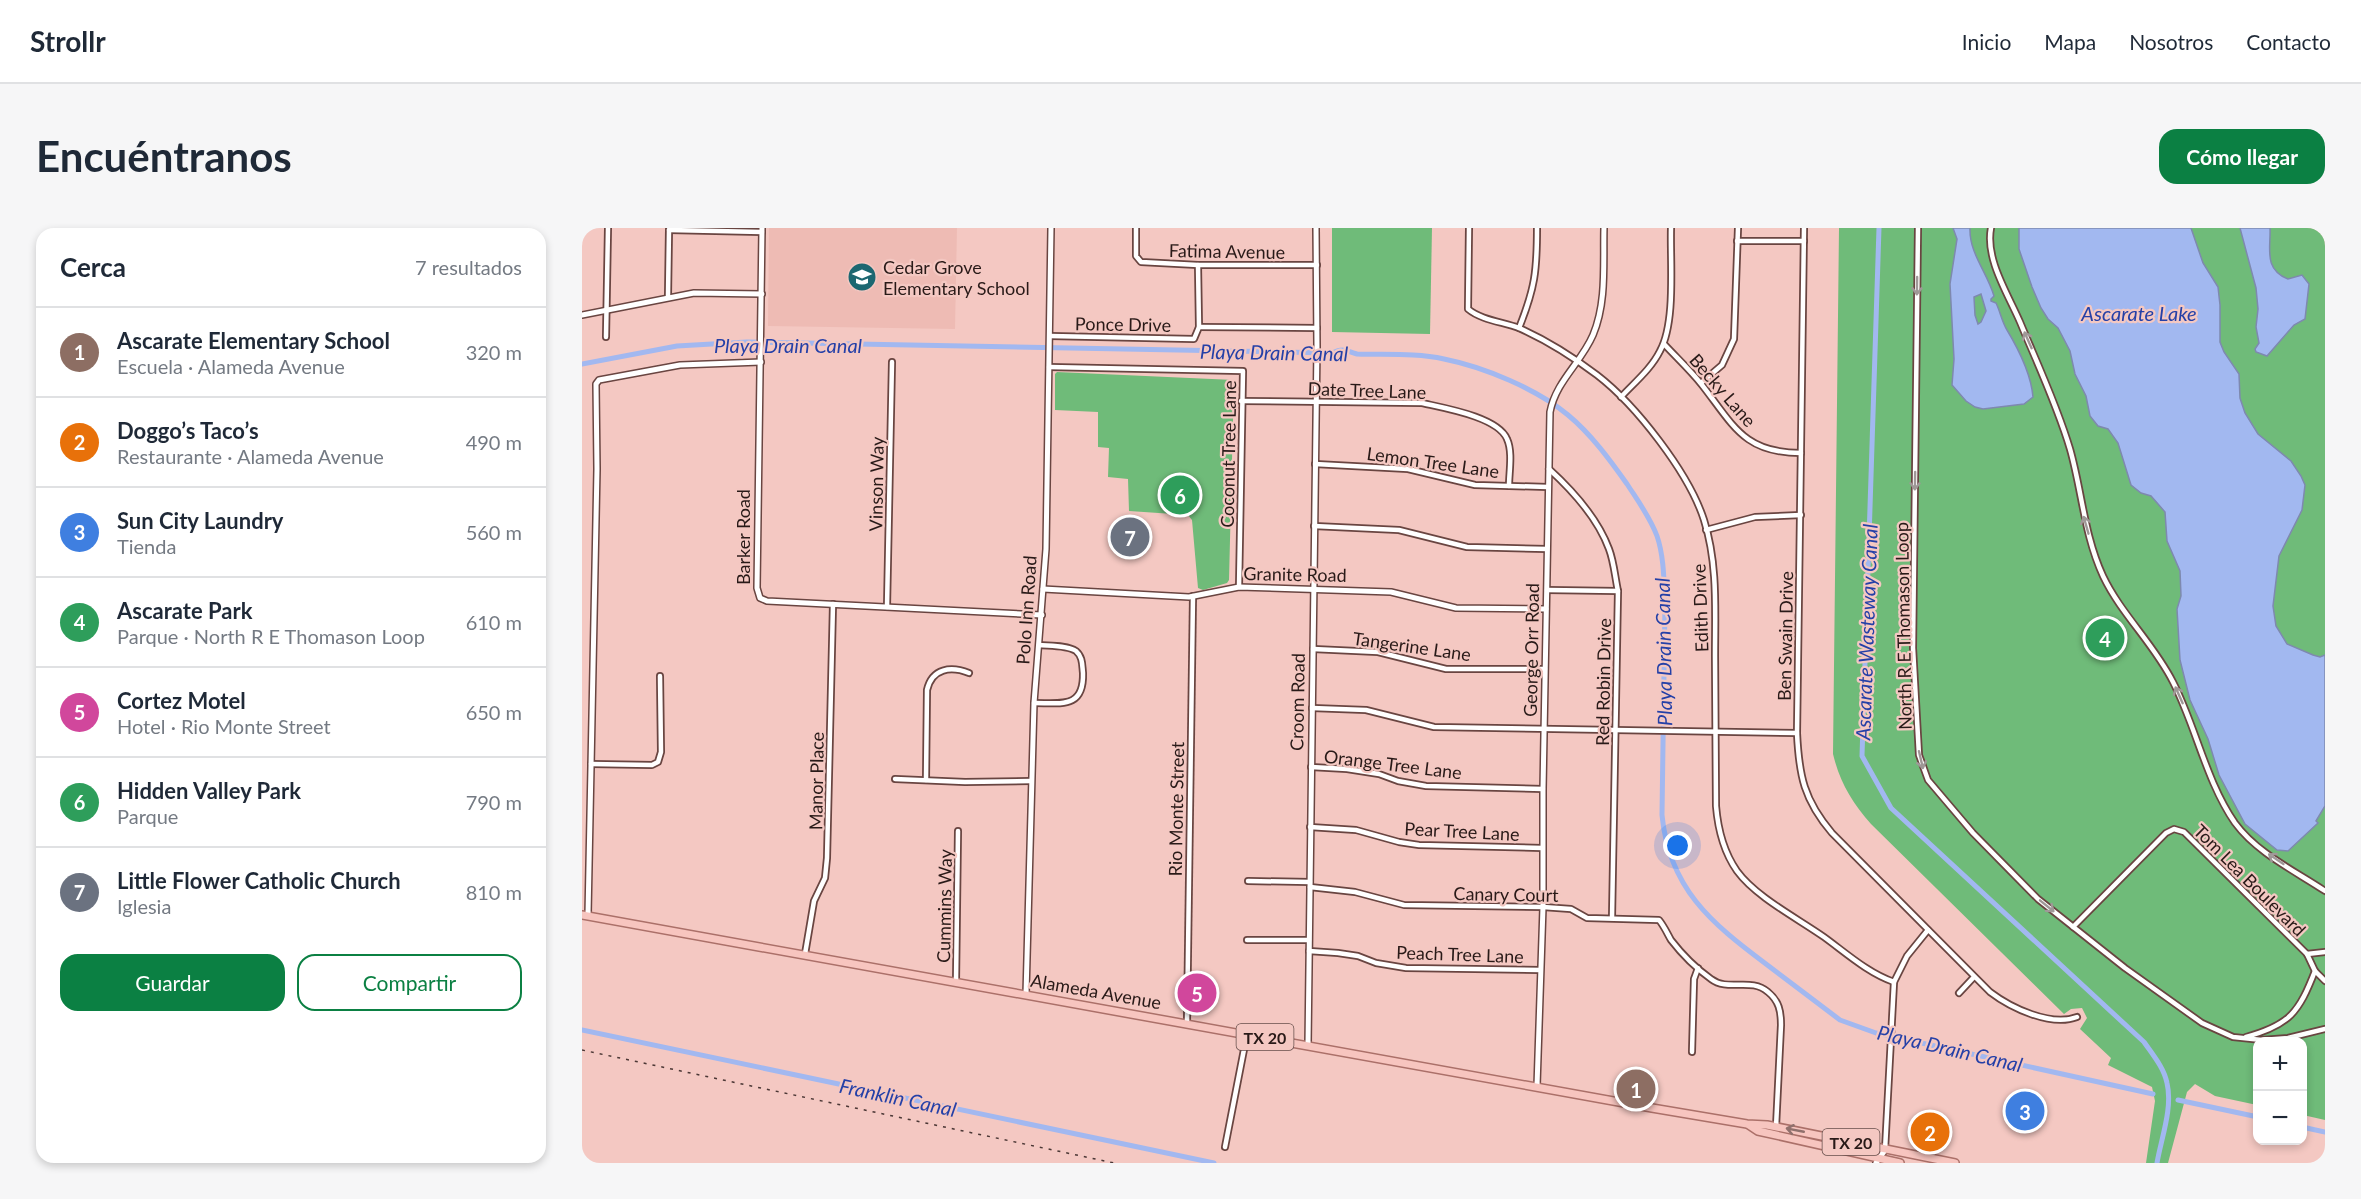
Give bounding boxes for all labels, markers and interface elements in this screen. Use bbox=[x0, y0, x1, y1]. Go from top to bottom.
text: Strollr bbox=[30, 24, 106, 58]
text: Inicio bbox=[1962, 29, 2011, 54]
text: Mapa bbox=[2044, 29, 2096, 54]
text: Nosotros bbox=[2129, 29, 2213, 54]
text: Contacto bbox=[2246, 29, 2331, 54]
button: Cómo llegar bbox=[2159, 129, 2325, 184]
text: Encuéntranos bbox=[36, 131, 292, 181]
street label: Fatima Avenue bbox=[1169, 239, 1285, 263]
text: Cerca bbox=[60, 251, 126, 283]
text: 7 resultados bbox=[415, 255, 522, 279]
place label: Cedar Grove Elementary School bbox=[883, 256, 1030, 299]
school or university icon: Cedar Grove Elementary School bbox=[846, 261, 878, 293]
one-way arrow bbox=[1911, 276, 1923, 296]
water label: Ascarate Lake bbox=[2080, 301, 2197, 325]
street label: Ponce Drive bbox=[1075, 312, 1171, 336]
text: Ascarate Elementary School bbox=[117, 327, 390, 354]
one-way arrow bbox=[2021, 331, 2033, 349]
water label: Playa Drain Canal bbox=[714, 333, 863, 357]
water label: Playa Drain Canal bbox=[1200, 339, 1349, 365]
text: 1 bbox=[74, 340, 85, 364]
text: 320 m bbox=[466, 340, 522, 364]
street label: Becky Lane bbox=[1685, 349, 1761, 431]
text: Escuela · Alameda Avenue bbox=[117, 354, 345, 378]
street label: Date Tree Lane bbox=[1307, 377, 1427, 403]
street label: Coconut Tree Lane bbox=[1216, 380, 1240, 528]
text: Doggo’s Taco’s bbox=[117, 417, 259, 444]
text: 2 bbox=[74, 430, 85, 454]
text: 490 m bbox=[466, 430, 522, 454]
street label: Vinson Way bbox=[864, 436, 888, 531]
street label: Lemon Tree Lane bbox=[1365, 442, 1501, 482]
text: Restaurante · Alameda Avenue bbox=[117, 444, 384, 468]
one-way arrow bbox=[1909, 471, 1921, 491]
pin: 6 bbox=[1160, 472, 1200, 518]
street label: Barker Road bbox=[732, 489, 754, 585]
text: Sun City Laundry bbox=[117, 507, 283, 534]
pin: 7 bbox=[1110, 514, 1150, 560]
one-way arrow bbox=[2080, 516, 2091, 535]
text: 3 bbox=[74, 520, 85, 544]
text: 560 m bbox=[466, 520, 522, 544]
street label: North R E Thomason Loop bbox=[1890, 522, 1916, 730]
water label: Ascarate Wasteway Canal bbox=[1850, 523, 1882, 741]
text: Tienda bbox=[117, 534, 176, 558]
street label: Polo Inn Road bbox=[1011, 555, 1041, 665]
street label: Granite Road bbox=[1243, 562, 1347, 586]
street label: Edith Drive bbox=[1687, 563, 1713, 653]
street label: Ben Swain Drive bbox=[1773, 571, 1797, 701]
water label: Playa Drain Canal bbox=[1650, 577, 1676, 726]
street label: George Orr Road bbox=[1519, 583, 1543, 717]
text: Ascarate Park bbox=[117, 597, 252, 624]
text: 4 bbox=[74, 610, 85, 634]
text: 610 m bbox=[466, 610, 522, 634]
pin: 4 bbox=[2086, 616, 2125, 660]
street label: Red Robin Drive bbox=[1591, 618, 1615, 746]
text: Parque · North R E Thomason Loop bbox=[117, 624, 425, 648]
street label: Tangerine Lane bbox=[1352, 627, 1472, 665]
street label: Croom Road bbox=[1285, 653, 1309, 751]
one-way arrow bbox=[2173, 686, 2184, 704]
text: Cortez Motel bbox=[117, 687, 246, 714]
text: 5 bbox=[74, 700, 85, 724]
text: 650 m bbox=[466, 700, 522, 724]
text: Hotel · Rio Monte Street bbox=[117, 714, 331, 738]
street label: Manor Place bbox=[804, 732, 828, 830]
street label: Rio Monte Street bbox=[1164, 741, 1188, 877]
street label: Orange Tree Lane bbox=[1323, 745, 1463, 783]
one-way arrow bbox=[1916, 750, 1928, 769]
text: Hidden Valley Park bbox=[117, 777, 301, 804]
text: 6 bbox=[74, 790, 85, 814]
text: 790 m bbox=[466, 790, 522, 814]
text: Parque bbox=[117, 804, 178, 828]
street label: Pear Tree Lane bbox=[1404, 817, 1520, 845]
street label: Tom Lea Boulevard bbox=[2189, 819, 2311, 941]
your location bbox=[1663, 831, 1692, 860]
street label: Cummins Way bbox=[932, 848, 956, 963]
one-way arrow bbox=[2269, 853, 2285, 865]
text: Little Flower Catholic Church bbox=[117, 867, 401, 894]
text: 7 bbox=[74, 880, 85, 904]
text: 810 m bbox=[466, 880, 522, 904]
street label: Canary Court bbox=[1453, 882, 1559, 906]
text: Iglesia bbox=[117, 894, 171, 918]
one-way arrow bbox=[2039, 900, 2055, 913]
street label: Peach Tree Lane bbox=[1396, 941, 1524, 967]
button: Guardar bbox=[60, 954, 285, 1011]
button: Compartir bbox=[297, 954, 522, 1011]
street label: Alameda Avenue bbox=[1029, 969, 1163, 1013]
pin: 5 bbox=[1178, 970, 1216, 1016]
water label: Playa Drain Canal bbox=[1875, 1020, 2025, 1076]
road number: TX 20 bbox=[1236, 1024, 1294, 1050]
map controls bbox=[2253, 1037, 2307, 1145]
button: + bbox=[2253, 1037, 2307, 1091]
pin: 1 bbox=[1616, 1066, 1656, 1112]
water label: Franklin Canal bbox=[838, 1073, 959, 1121]
pin: 3 bbox=[2006, 1088, 2044, 1134]
button: − bbox=[2253, 1091, 2307, 1145]
pin: 2 bbox=[1910, 1110, 1950, 1154]
one-way arrow bbox=[1786, 1124, 1805, 1135]
road number: TX 20 bbox=[1822, 1129, 1880, 1155]

